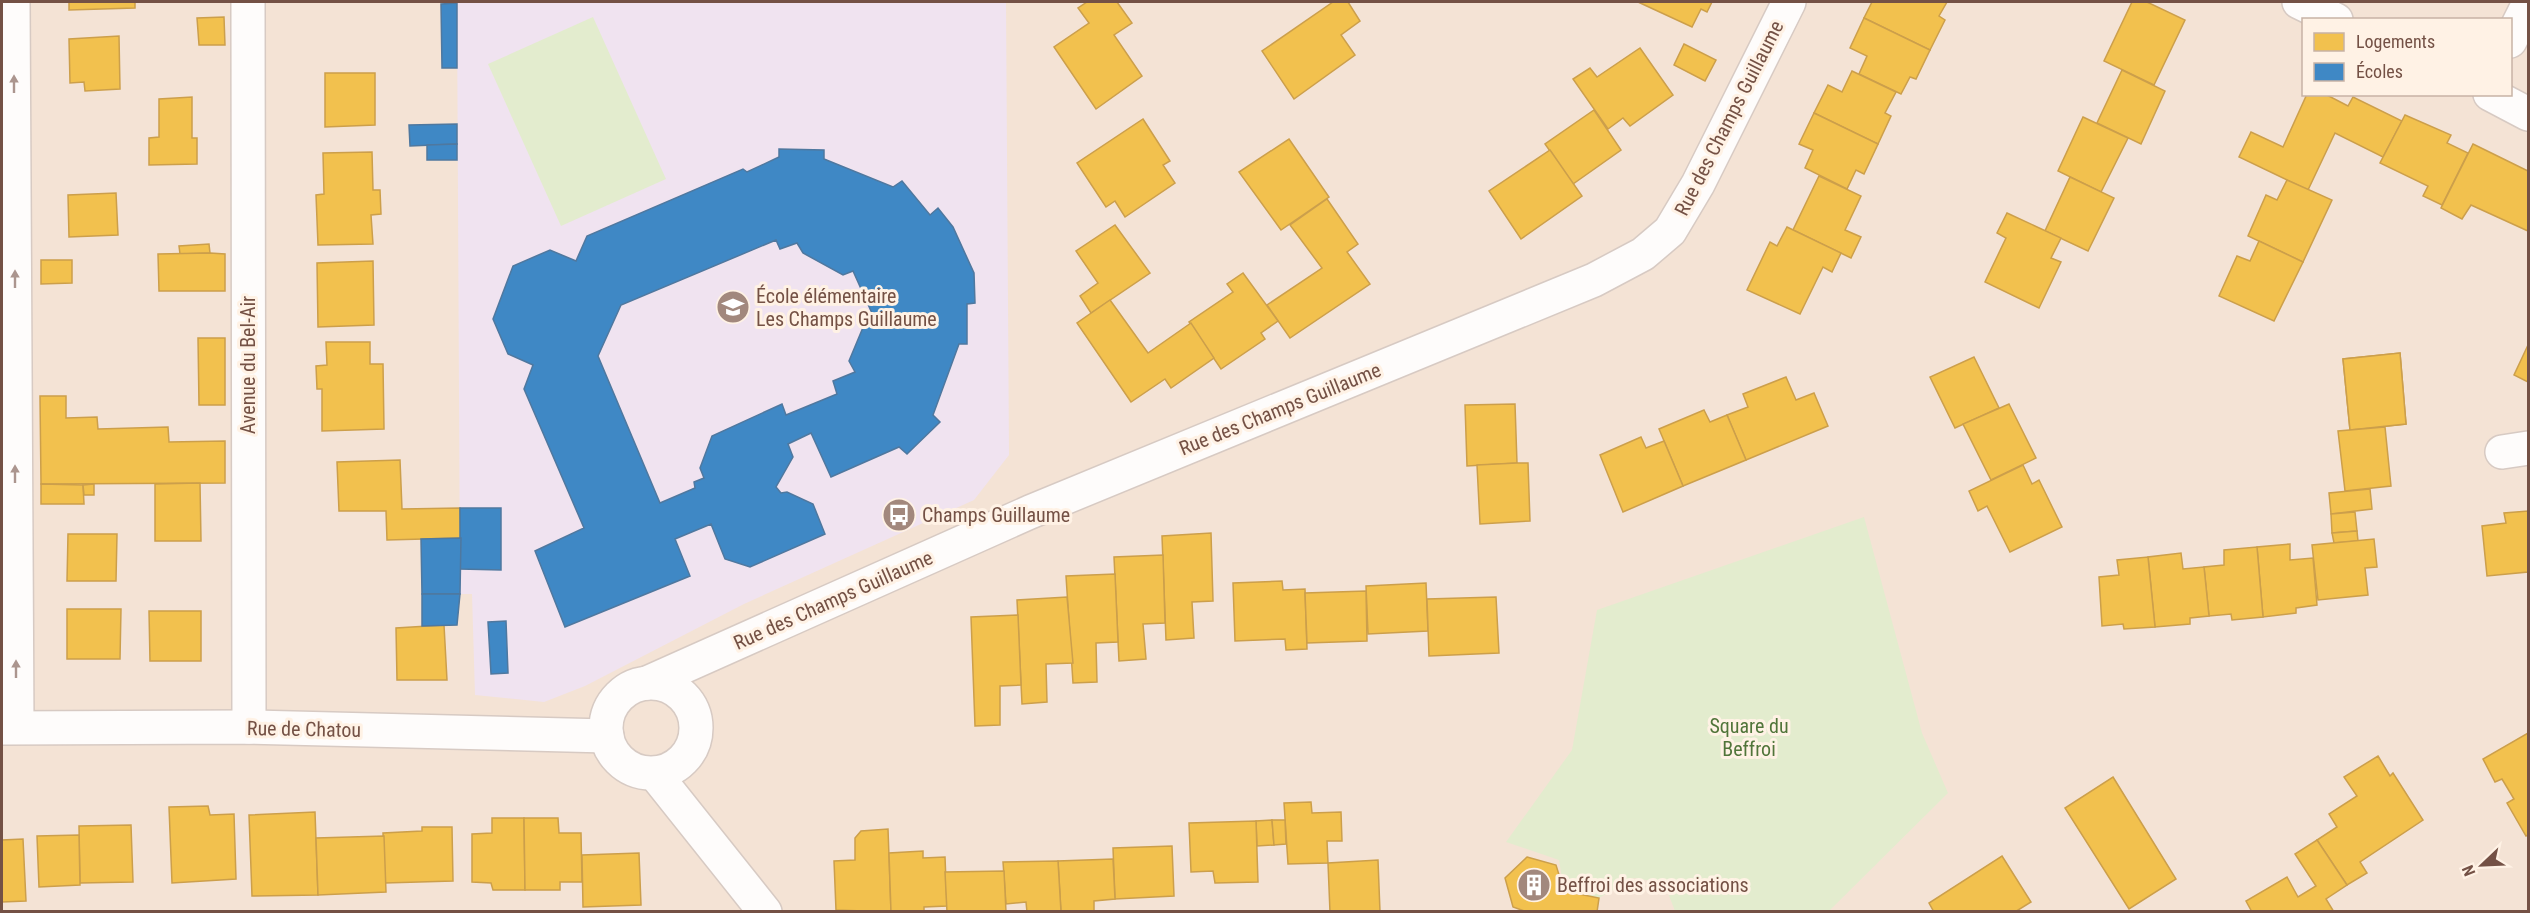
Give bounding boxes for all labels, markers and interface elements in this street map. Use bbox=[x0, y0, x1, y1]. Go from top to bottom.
street label: Rue des Champs Guillaume bbox=[1669, 17, 1789, 219]
legend bbox=[2302, 18, 2512, 96]
text: Logements bbox=[2356, 31, 2435, 52]
text: Écoles bbox=[2356, 61, 2403, 82]
one-way arrow bbox=[9, 74, 19, 93]
one-way arrow bbox=[10, 269, 19, 288]
place label: École élémentaire Les Champs Guillaume bbox=[756, 284, 937, 331]
school or university icon: École élémentaire Les Champs Guillaume bbox=[715, 289, 751, 325]
street label: Avenue du Bel-Air bbox=[236, 296, 260, 434]
street label: Rue des Champs Guillaume bbox=[1176, 358, 1384, 460]
one-way arrow bbox=[11, 464, 20, 483]
bus stop icon: Champs Guillaume bbox=[881, 497, 917, 533]
place label: Champs Guillaume bbox=[922, 503, 1070, 527]
street label: Rue des Champs Guillaume bbox=[730, 545, 936, 655]
one-way arrow bbox=[11, 659, 21, 678]
park label: Square du Beffroi bbox=[1709, 714, 1789, 761]
street label: Rue de Chatou bbox=[247, 716, 361, 742]
north arrow bbox=[2452, 835, 2512, 895]
text: N bbox=[2458, 862, 2479, 879]
building icon: Beffroi des associations bbox=[1516, 867, 1552, 903]
place label: Beffroi des associations bbox=[1557, 873, 1749, 897]

